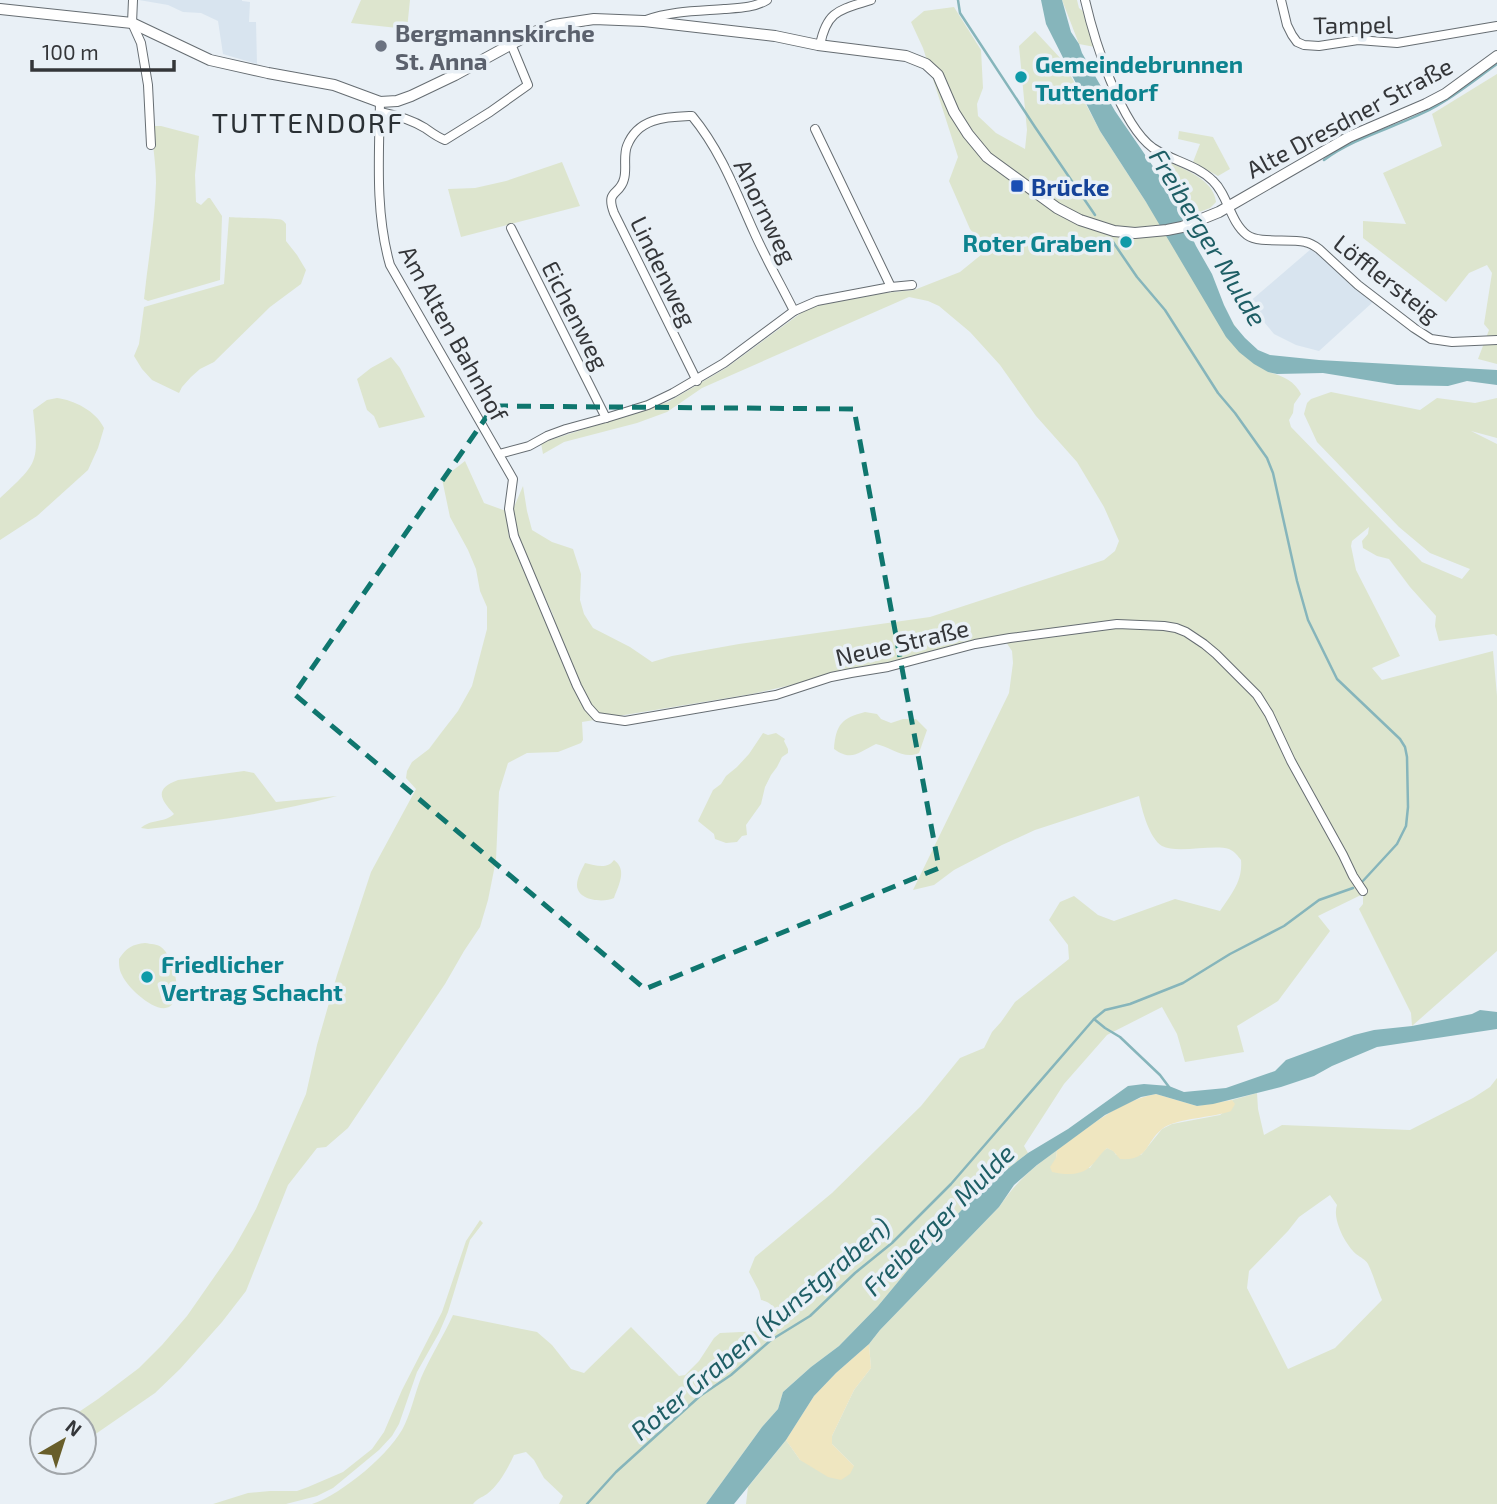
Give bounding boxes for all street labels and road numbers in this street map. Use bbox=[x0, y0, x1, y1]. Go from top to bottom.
street label: Tampel bbox=[1313, 9, 1393, 39]
street label: Alte Dresdner Straße bbox=[1241, 50, 1457, 184]
street label: Ahornweg bbox=[728, 154, 804, 268]
street label: Lindenweg bbox=[625, 211, 703, 331]
street label: Löfflersteig bbox=[1328, 228, 1446, 328]
street label: Am Alten Bahnhof bbox=[394, 240, 515, 427]
street label: Eichenweg bbox=[536, 256, 616, 374]
street label: Neue Straße bbox=[832, 613, 972, 671]

